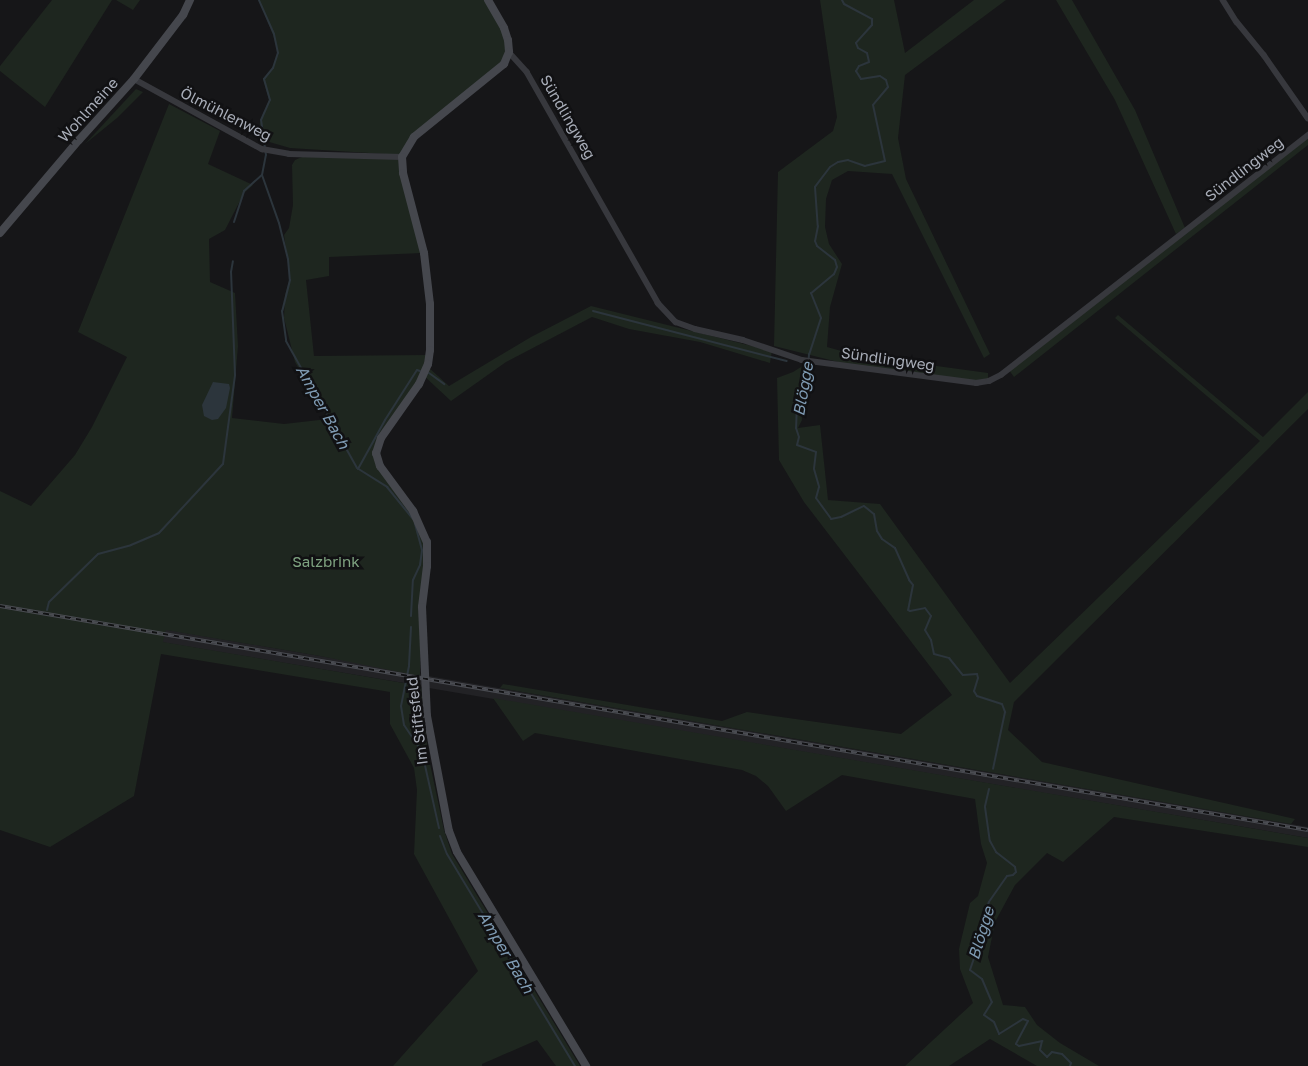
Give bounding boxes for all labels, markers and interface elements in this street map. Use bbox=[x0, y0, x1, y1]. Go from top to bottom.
street label: Sündlingweg bbox=[537, 72, 599, 162]
street label: Wohlmeine bbox=[54, 74, 122, 146]
street label: Ölmühlenweg bbox=[177, 83, 275, 145]
street label: Sündlingweg bbox=[1201, 133, 1287, 205]
street label: Sündlingweg bbox=[840, 344, 936, 374]
water label: Blögge bbox=[789, 361, 817, 417]
water label: Amper Bach bbox=[292, 362, 354, 452]
park label: Salzbrink bbox=[292, 553, 360, 571]
street label: Im Stiftsfeld bbox=[403, 676, 431, 766]
water label: Blögge bbox=[964, 904, 998, 962]
water label: Amper Bach bbox=[474, 907, 538, 997]

